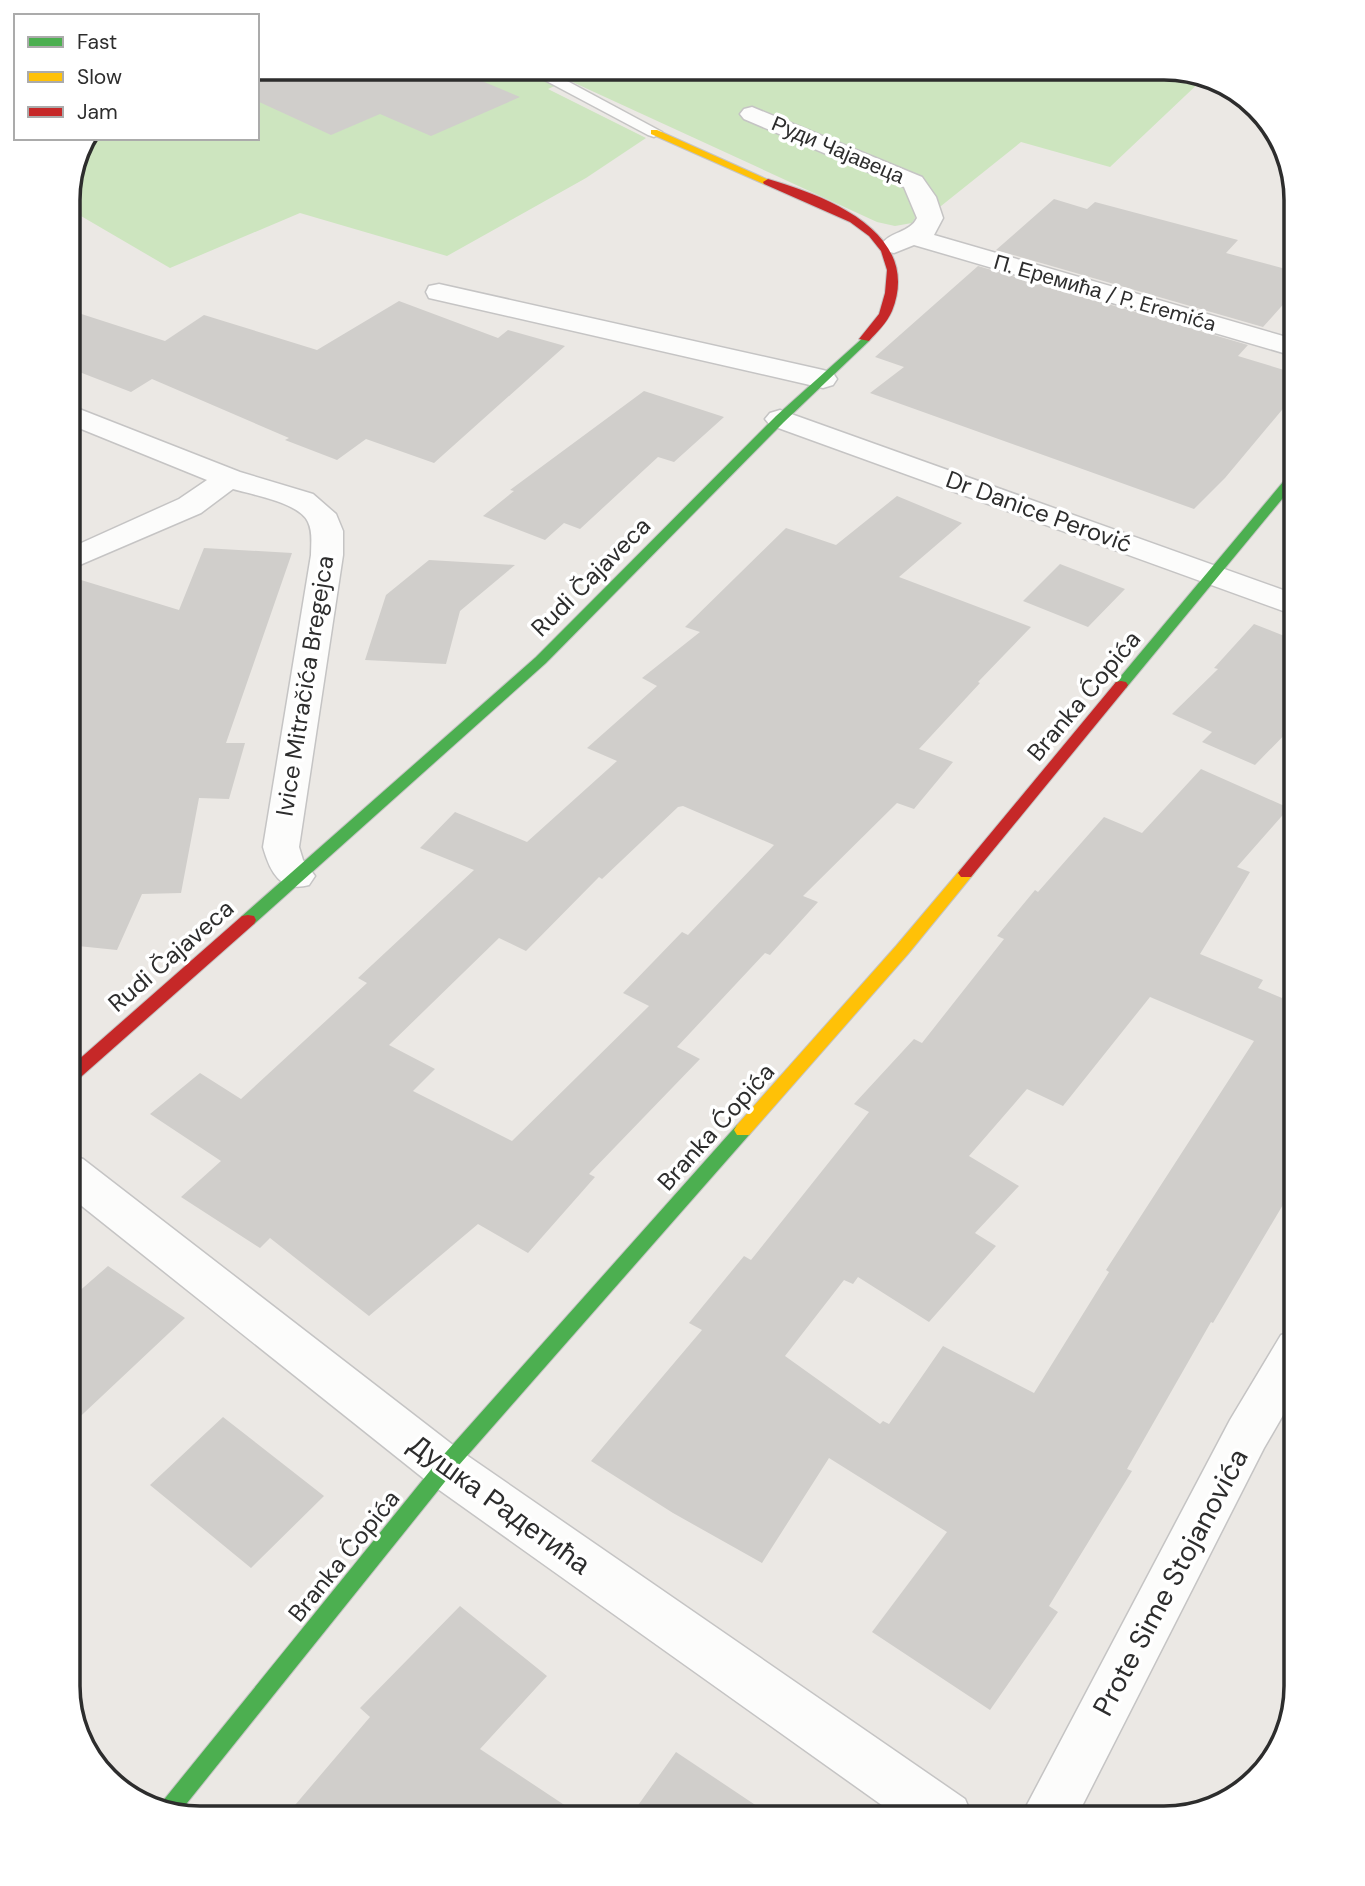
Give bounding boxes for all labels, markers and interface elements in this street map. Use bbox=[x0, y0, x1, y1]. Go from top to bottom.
legend bbox=[14, 14, 259, 140]
text: Fast bbox=[77, 28, 117, 56]
text: Slow bbox=[77, 63, 122, 91]
text: Jam bbox=[77, 98, 118, 126]
street label: Руди Чајавеца bbox=[767, 109, 909, 191]
street label: П. Еремића / P. Eremića bbox=[991, 248, 1219, 338]
street label: Dr Danice Perović bbox=[942, 464, 1136, 560]
street label: Rudi Čajaveca bbox=[524, 510, 657, 643]
street label: Ivice Mitračića Bregejca bbox=[269, 553, 340, 818]
street label: Branka Ćopića bbox=[1020, 624, 1147, 767]
street label: Rudi Čajaveca bbox=[101, 893, 240, 1019]
street label: Branka Ćopića bbox=[650, 1057, 781, 1197]
street label: Душка Радетића bbox=[402, 1426, 598, 1583]
street label: Prote Sime Stojanovića bbox=[1084, 1442, 1257, 1722]
street label: Branka Ćopića bbox=[281, 1484, 406, 1628]

